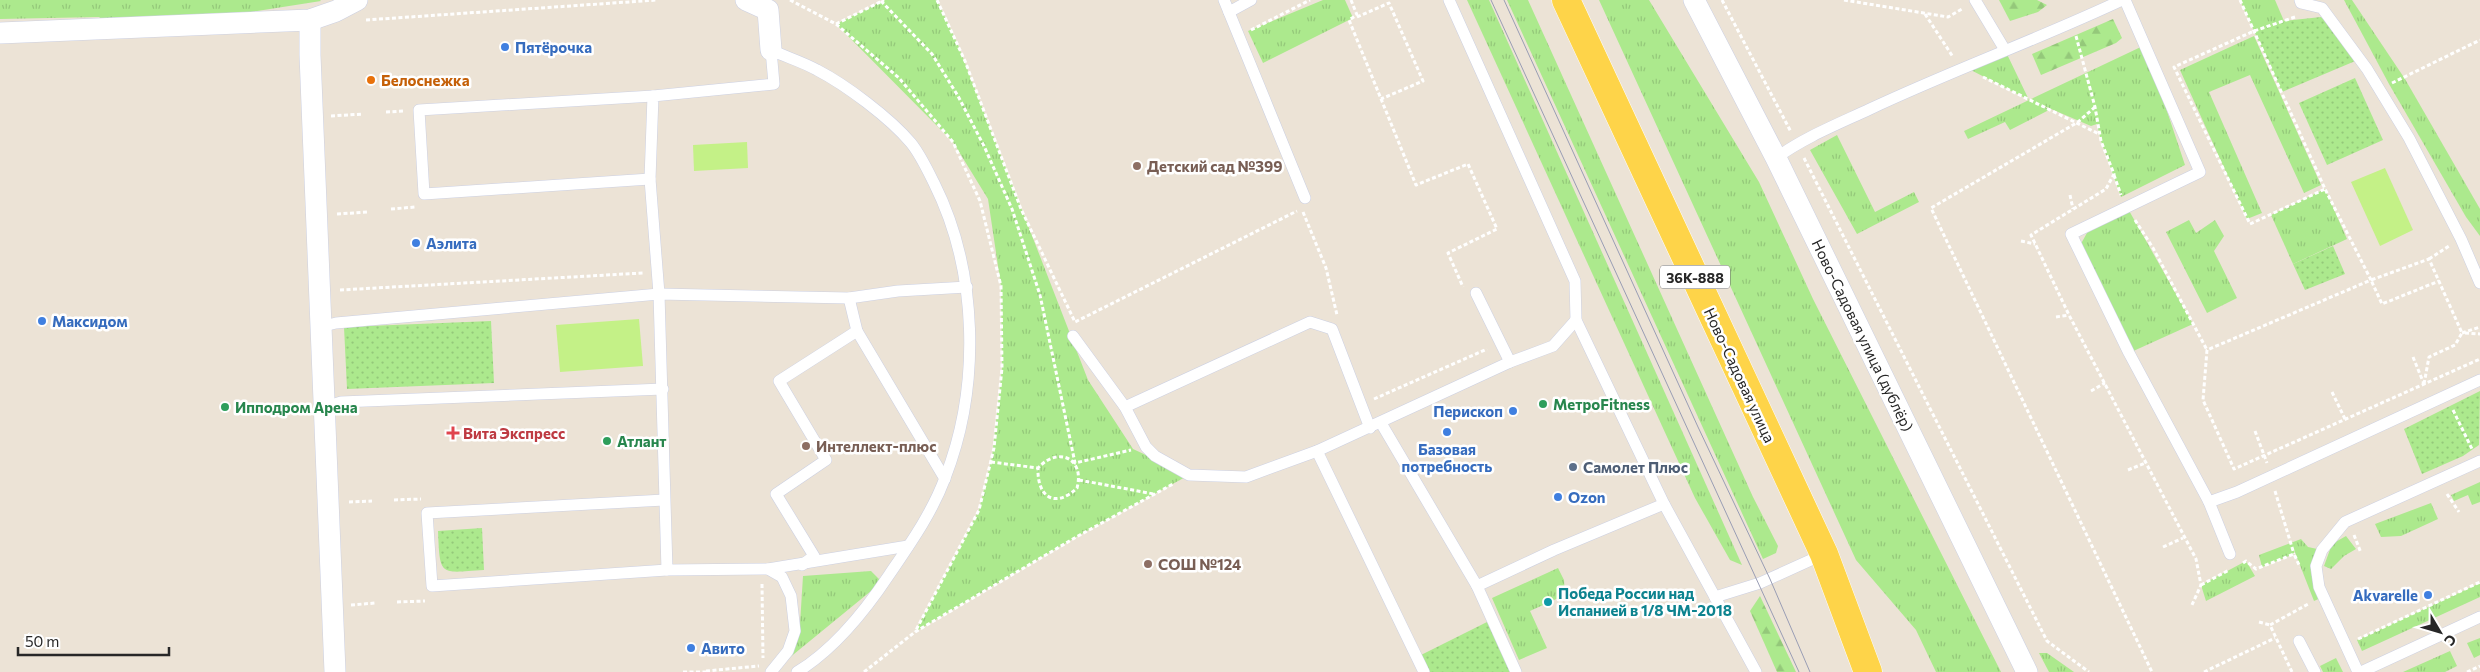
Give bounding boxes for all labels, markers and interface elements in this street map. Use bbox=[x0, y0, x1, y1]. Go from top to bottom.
place label: Пятёрочка bbox=[515, 38, 592, 56]
marker: Пятёрочка bbox=[499, 41, 511, 53]
place label: Белоснежка bbox=[381, 71, 470, 89]
marker: Белоснежка bbox=[365, 74, 377, 86]
place label: Детский сад №399 bbox=[1147, 157, 1283, 175]
marker: Детский сад №399 bbox=[1131, 160, 1143, 172]
place label: Аэлита bbox=[426, 234, 477, 252]
street label: Ново-Садовая улица (дублёр) bbox=[1809, 236, 1917, 434]
marker: Аэлита bbox=[410, 237, 422, 249]
road number: 36К-888 bbox=[1660, 266, 1730, 288]
street label: Ново-Садовая улица bbox=[1701, 305, 1779, 445]
place label: Максидом bbox=[52, 312, 128, 330]
marker: Максидом bbox=[36, 315, 48, 327]
place label: МетроFitness bbox=[1553, 395, 1650, 413]
place label: Ипподром Арена bbox=[235, 398, 358, 416]
marker: МетроFitness bbox=[1537, 398, 1549, 410]
marker: Ипподром Арена bbox=[219, 401, 231, 413]
place label: Перископ bbox=[1433, 402, 1503, 420]
marker: Перископ bbox=[1507, 405, 1519, 417]
place label: Вита Экспресс bbox=[463, 424, 565, 442]
marker: Базовая потребность bbox=[1441, 426, 1453, 438]
marker: Вита Экспресс bbox=[447, 427, 459, 439]
place label: Атлант bbox=[617, 432, 667, 450]
marker: Атлант bbox=[601, 435, 613, 447]
place label: Интеллект-плюс bbox=[816, 437, 936, 455]
marker: Интеллект-плюс bbox=[800, 440, 812, 452]
place label: Базовая потребность bbox=[1402, 440, 1492, 475]
place label: Самолет Плюс bbox=[1583, 458, 1688, 476]
marker: Самолет Плюс bbox=[1567, 461, 1579, 473]
place label: Ozon bbox=[1568, 488, 1606, 506]
marker: Ozon bbox=[1552, 491, 1564, 503]
place label: СОШ №124 bbox=[1158, 555, 1241, 573]
marker: СОШ №124 bbox=[1142, 558, 1154, 570]
place label: Победа России над Испанией в 1/8 ЧМ-2018 bbox=[1558, 584, 1732, 619]
place label: Akvarelle bbox=[2353, 586, 2418, 604]
marker: Akvarelle bbox=[2422, 589, 2434, 601]
marker: Победа России над Испанией в 1/8 ЧМ-2018 bbox=[1542, 596, 1554, 608]
north arrow bbox=[2415, 607, 2465, 657]
scale bar bbox=[18, 624, 169, 656]
text: С bbox=[2441, 631, 2460, 649]
text: 50 m bbox=[25, 632, 59, 650]
place label: Авито bbox=[701, 639, 745, 657]
marker: Авито bbox=[685, 642, 697, 654]

